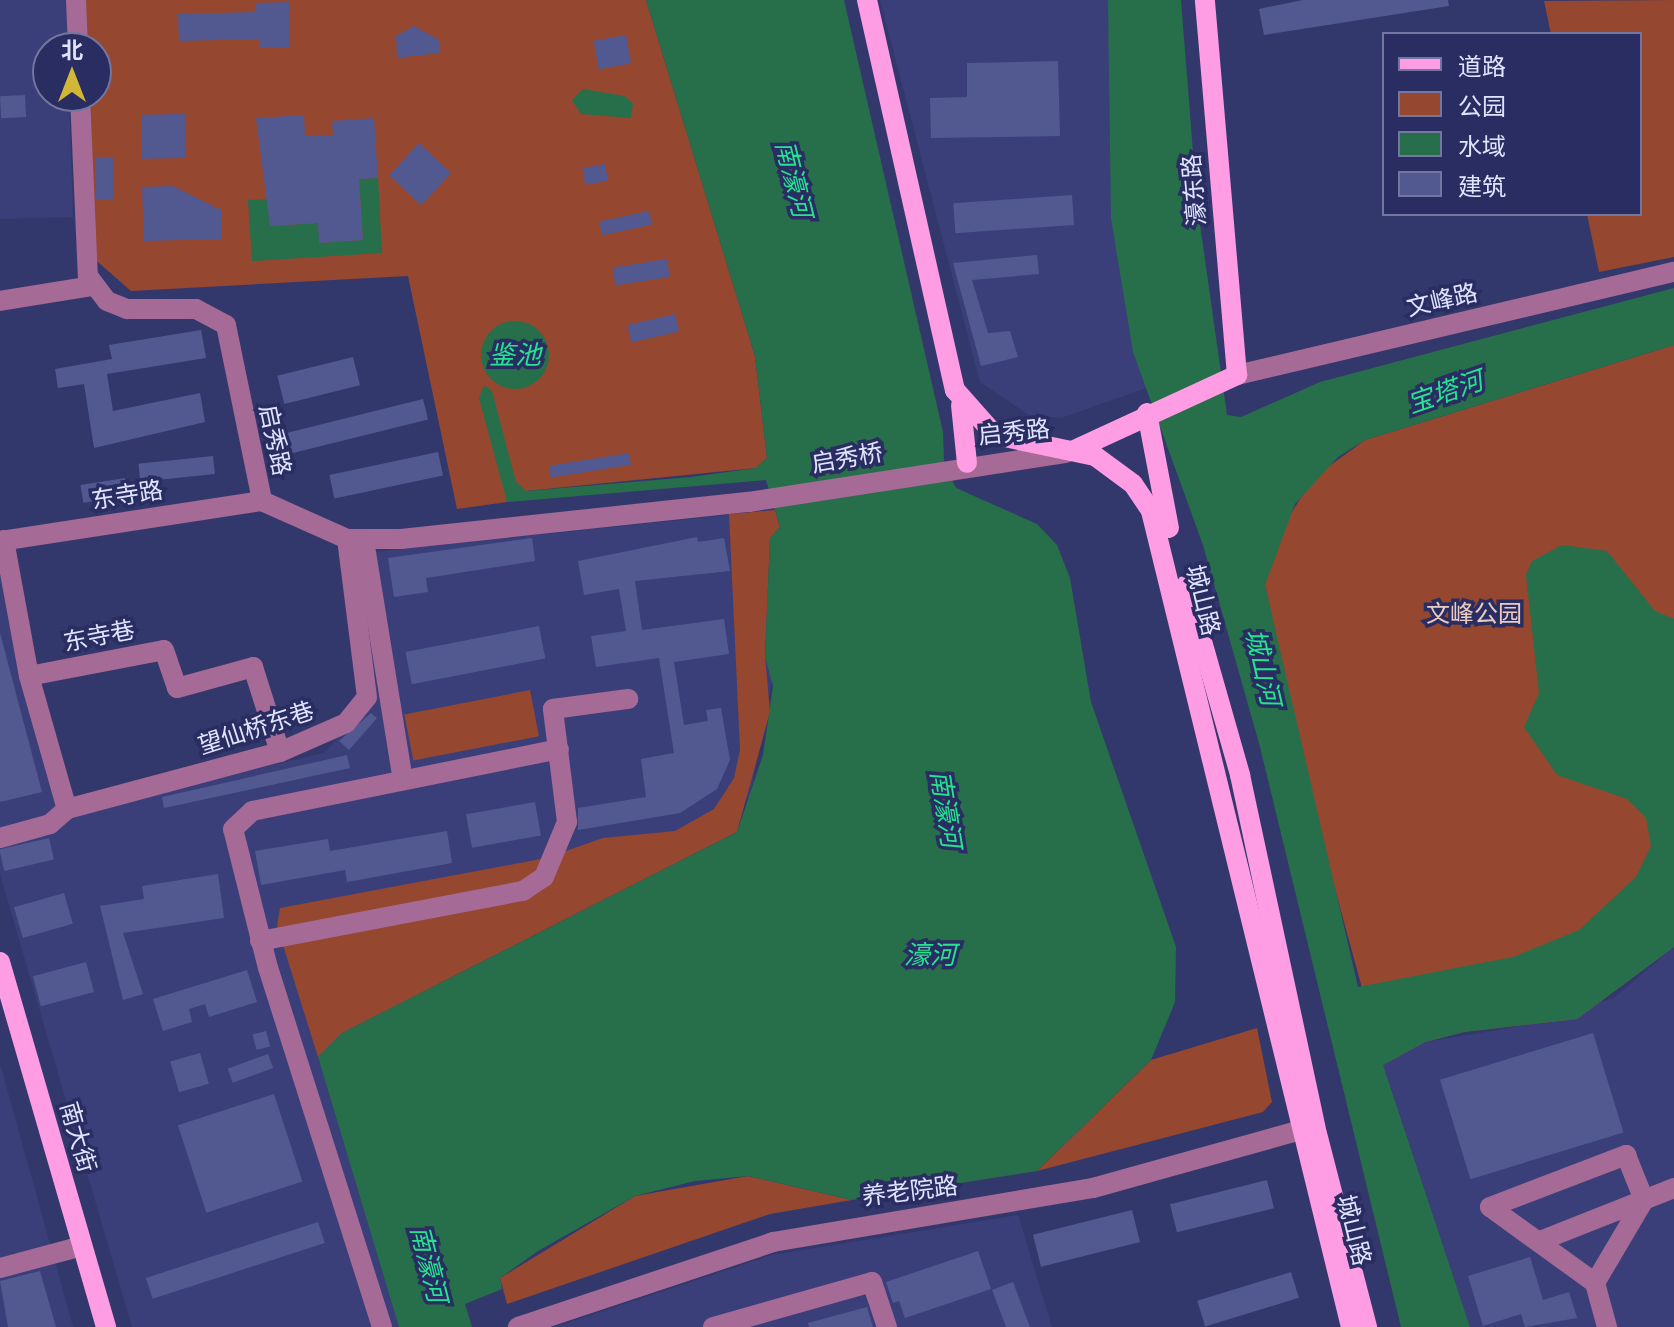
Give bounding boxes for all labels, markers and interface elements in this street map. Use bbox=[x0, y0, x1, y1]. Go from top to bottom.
north arrow bbox=[32, 32, 112, 112]
legend bbox=[1382, 32, 1642, 216]
text: 北 bbox=[61, 35, 83, 65]
text: 道路 bbox=[1458, 50, 1506, 82]
text: 公园 bbox=[1458, 90, 1506, 122]
text: 水域 bbox=[1458, 130, 1506, 162]
water label: 南濠河 bbox=[769, 137, 819, 221]
street label: 濠东路 bbox=[1177, 153, 1211, 227]
text: 建筑 bbox=[1458, 170, 1506, 202]
street label: 文峰路 bbox=[1404, 278, 1480, 322]
water label: 鉴池 bbox=[489, 339, 541, 371]
water label: 宝塔河 bbox=[1403, 365, 1487, 419]
street label: 启秀路 bbox=[253, 402, 297, 478]
street label: 启秀路 bbox=[977, 414, 1051, 450]
street label: 启秀桥 bbox=[809, 438, 885, 478]
street label: 东寺路 bbox=[89, 475, 165, 515]
street label: 城山路 bbox=[1180, 562, 1226, 638]
park label: 文峰公园 bbox=[1426, 600, 1522, 628]
street label: 东寺巷 bbox=[61, 615, 137, 657]
water label: 城山河 bbox=[1239, 625, 1287, 709]
street label: 望仙桥东巷 bbox=[194, 696, 318, 760]
water label: 南濠河 bbox=[924, 768, 968, 850]
water label: 濠河 bbox=[904, 939, 956, 971]
street label: 南大街 bbox=[54, 1098, 102, 1176]
street label: 养老院路 bbox=[861, 1171, 959, 1211]
street label: 城山路 bbox=[1331, 1192, 1377, 1268]
water label: 南濠河 bbox=[404, 1222, 454, 1306]

